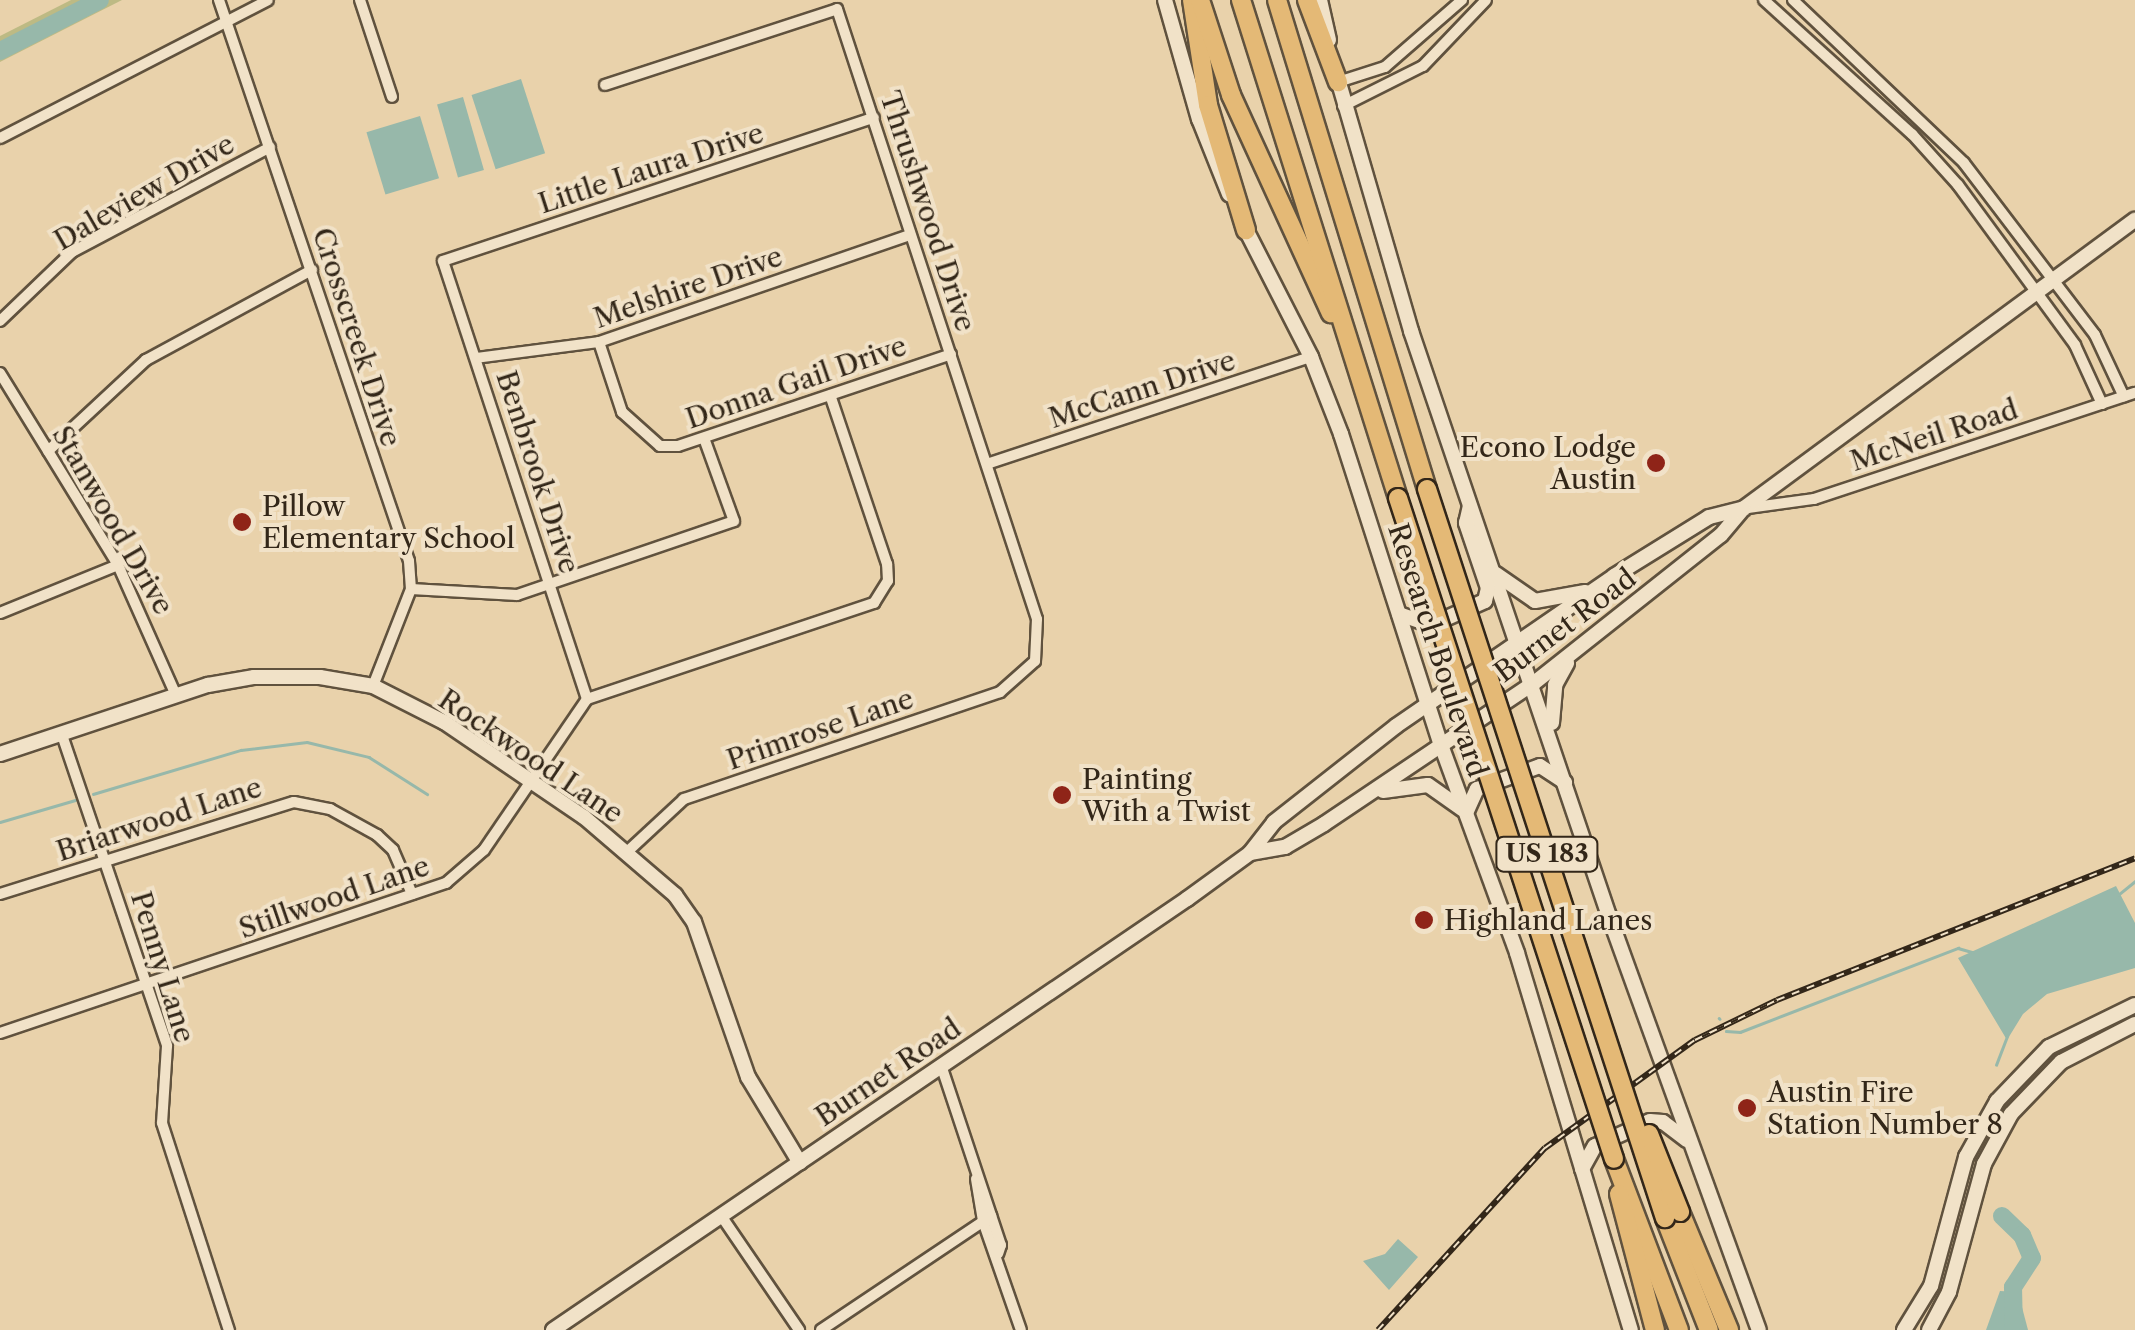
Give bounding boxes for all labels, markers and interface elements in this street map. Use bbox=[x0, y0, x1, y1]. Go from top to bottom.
street label: Thrushwood Drive bbox=[873, 87, 983, 335]
street label: Little Laura Drive bbox=[534, 116, 768, 220]
street label: Daleview Drive bbox=[48, 127, 240, 257]
street label: Crosscreek Drive bbox=[306, 223, 408, 451]
street label: Melshire Drive bbox=[589, 239, 787, 335]
street label: Donna Gail Drive bbox=[681, 328, 911, 436]
street label: McCann Drive bbox=[1045, 343, 1239, 435]
street label: Benbrook Drive bbox=[489, 366, 587, 578]
street label: McNeil Road bbox=[1846, 392, 2022, 478]
street label: Stanwood Drive bbox=[45, 420, 181, 620]
place label: Econo Lodge Austin bbox=[1460, 430, 1636, 496]
marker: Econo Lodge Austin bbox=[1645, 452, 1667, 474]
place label: Pillow Elementary School bbox=[262, 489, 516, 555]
marker: Pillow Elementary School bbox=[231, 511, 253, 533]
street label: Research Boulevard bbox=[1381, 519, 1495, 781]
street label: Burnet Road bbox=[1488, 561, 1642, 689]
street label: Primrose Lane bbox=[722, 681, 918, 777]
street label: Rockwood Lane bbox=[432, 682, 630, 830]
place label: Painting With a Twist bbox=[1082, 762, 1252, 828]
street label: Briarwood Lane bbox=[52, 770, 266, 868]
marker: Painting With a Twist bbox=[1051, 784, 1073, 806]
road number: US 183 bbox=[1494, 834, 1600, 874]
street label: Stillwood Lane bbox=[234, 849, 434, 945]
street label: Penny Lane bbox=[124, 887, 202, 1047]
place label: Highland Lanes bbox=[1444, 903, 1652, 937]
marker: Highland Lanes bbox=[1413, 909, 1435, 931]
street label: Burnet Road bbox=[809, 1011, 967, 1133]
place label: Austin Fire Station Number 8 bbox=[1767, 1075, 2003, 1141]
marker: Austin Fire Station Number 8 bbox=[1736, 1097, 1758, 1119]

